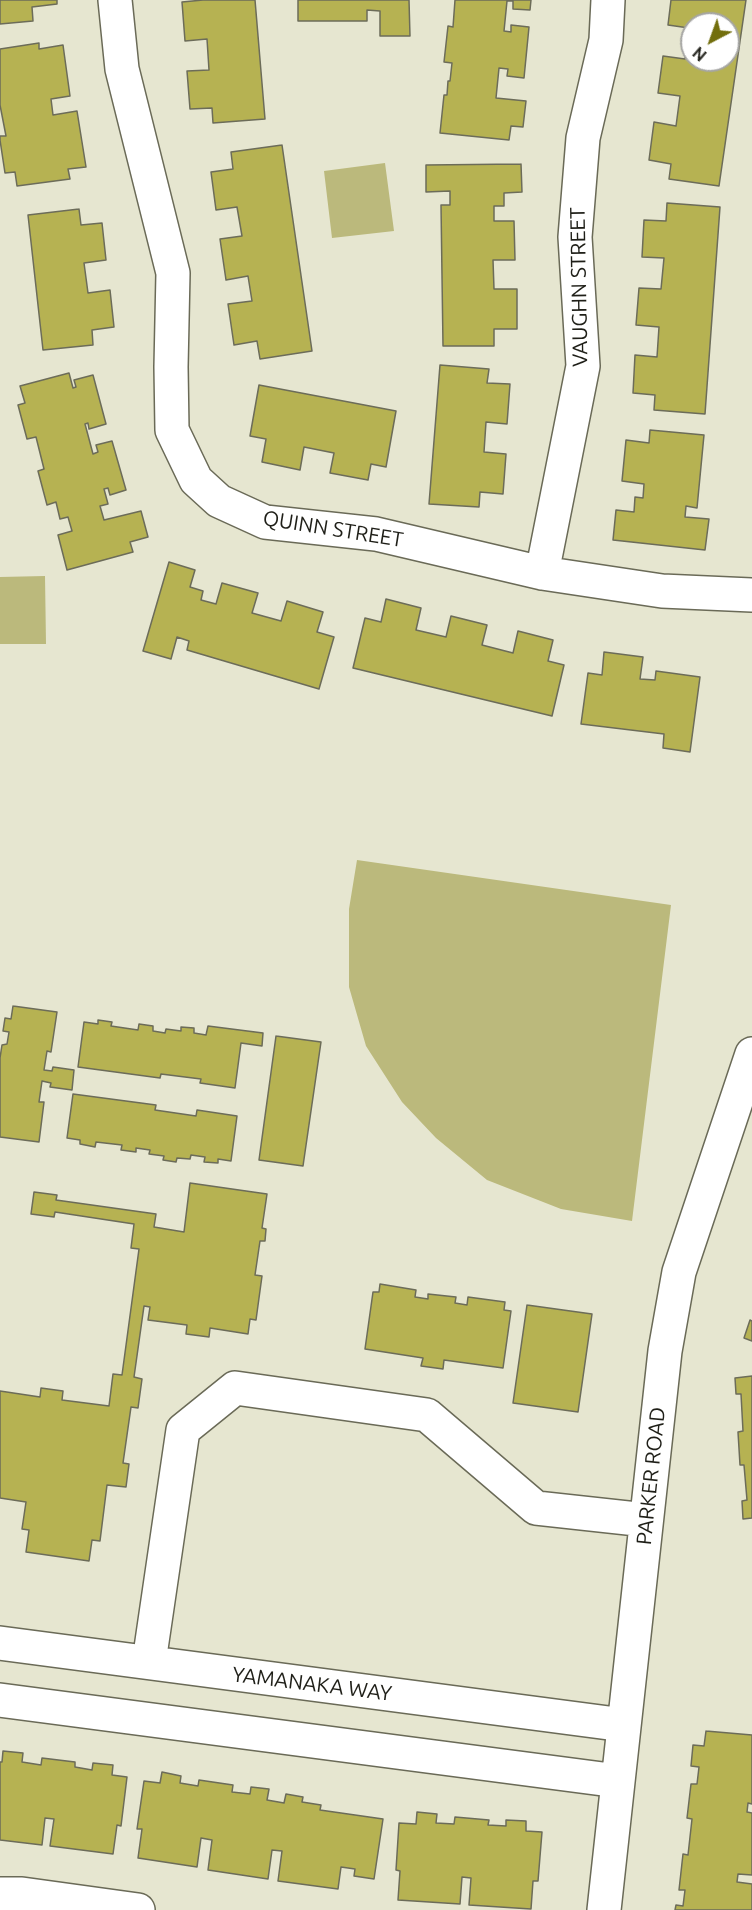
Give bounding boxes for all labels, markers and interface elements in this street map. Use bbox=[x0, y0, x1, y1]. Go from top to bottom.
north arrow bbox=[680, 12, 740, 72]
text: N bbox=[689, 43, 710, 65]
street label: VAUGHN STREET bbox=[565, 207, 593, 367]
street label: QUINN STREET bbox=[261, 505, 405, 553]
street label: PARKER ROAD bbox=[631, 1406, 671, 1546]
street label: YAMANAKA WAY bbox=[231, 1662, 393, 1706]

